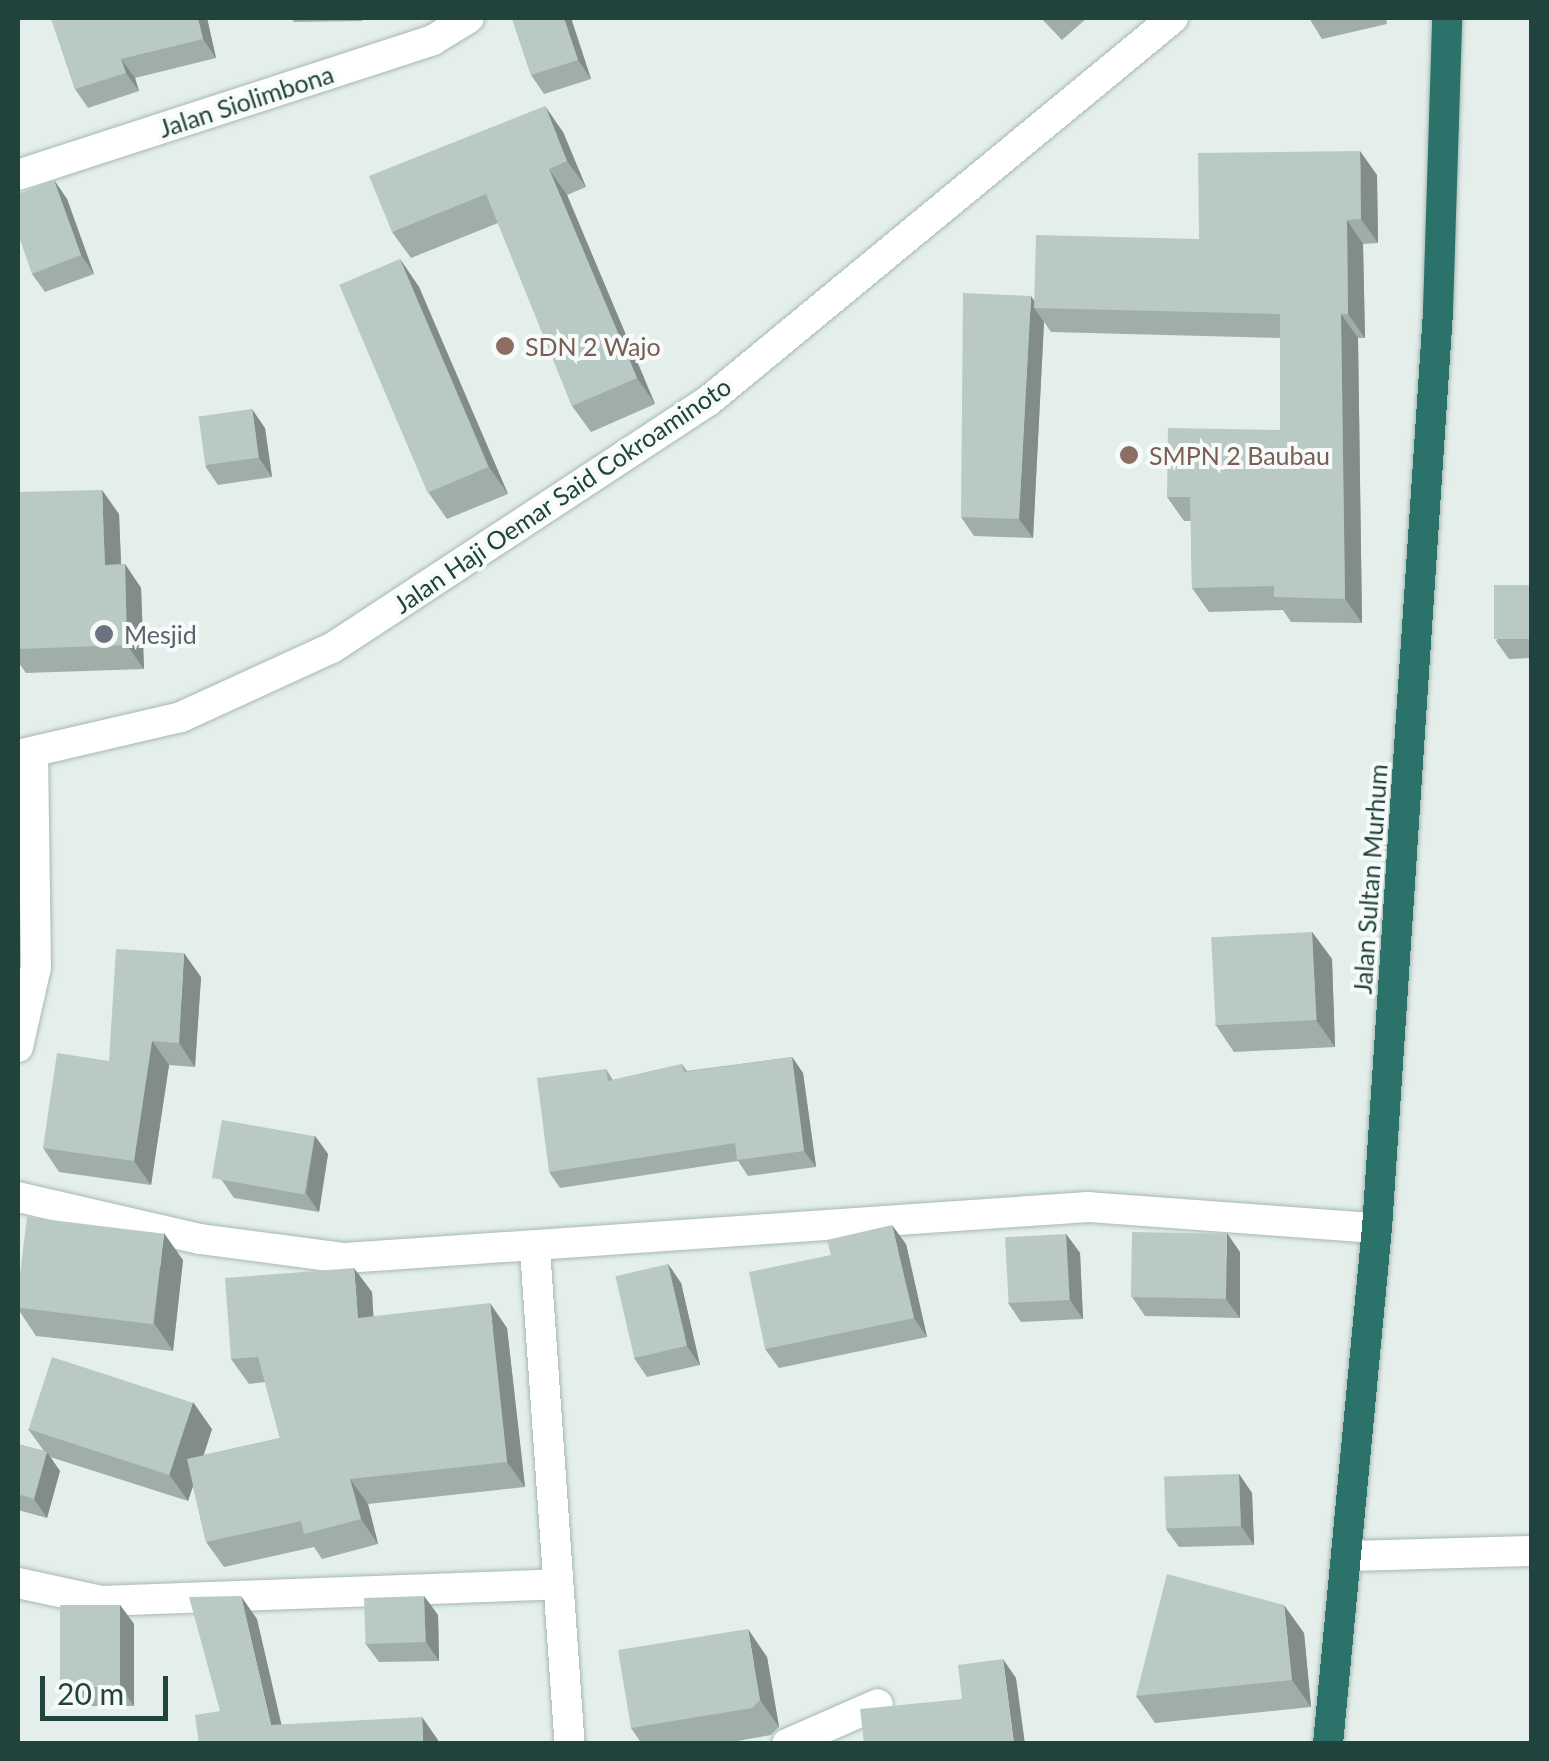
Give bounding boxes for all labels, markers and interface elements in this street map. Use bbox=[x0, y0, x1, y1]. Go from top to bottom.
street label: Jalan Siolimbona bbox=[155, 59, 337, 143]
place label: SDN 2 Wajo bbox=[525, 331, 661, 361]
marker: SDN 2 Wajo bbox=[494, 335, 516, 357]
street label: Jalan Haji Oemar Said Cokroaminoto bbox=[388, 371, 736, 619]
place label: SMPN 2 Baubau bbox=[1149, 440, 1330, 470]
marker: SMPN 2 Baubau bbox=[1118, 444, 1140, 466]
place label: Mesjid bbox=[124, 619, 197, 649]
marker: Mesjid bbox=[93, 623, 115, 645]
street label: Jalan Sultan Murhum bbox=[1347, 763, 1393, 995]
scale bar bbox=[45, 1656, 172, 1718]
text: 20 m bbox=[57, 1675, 124, 1711]

